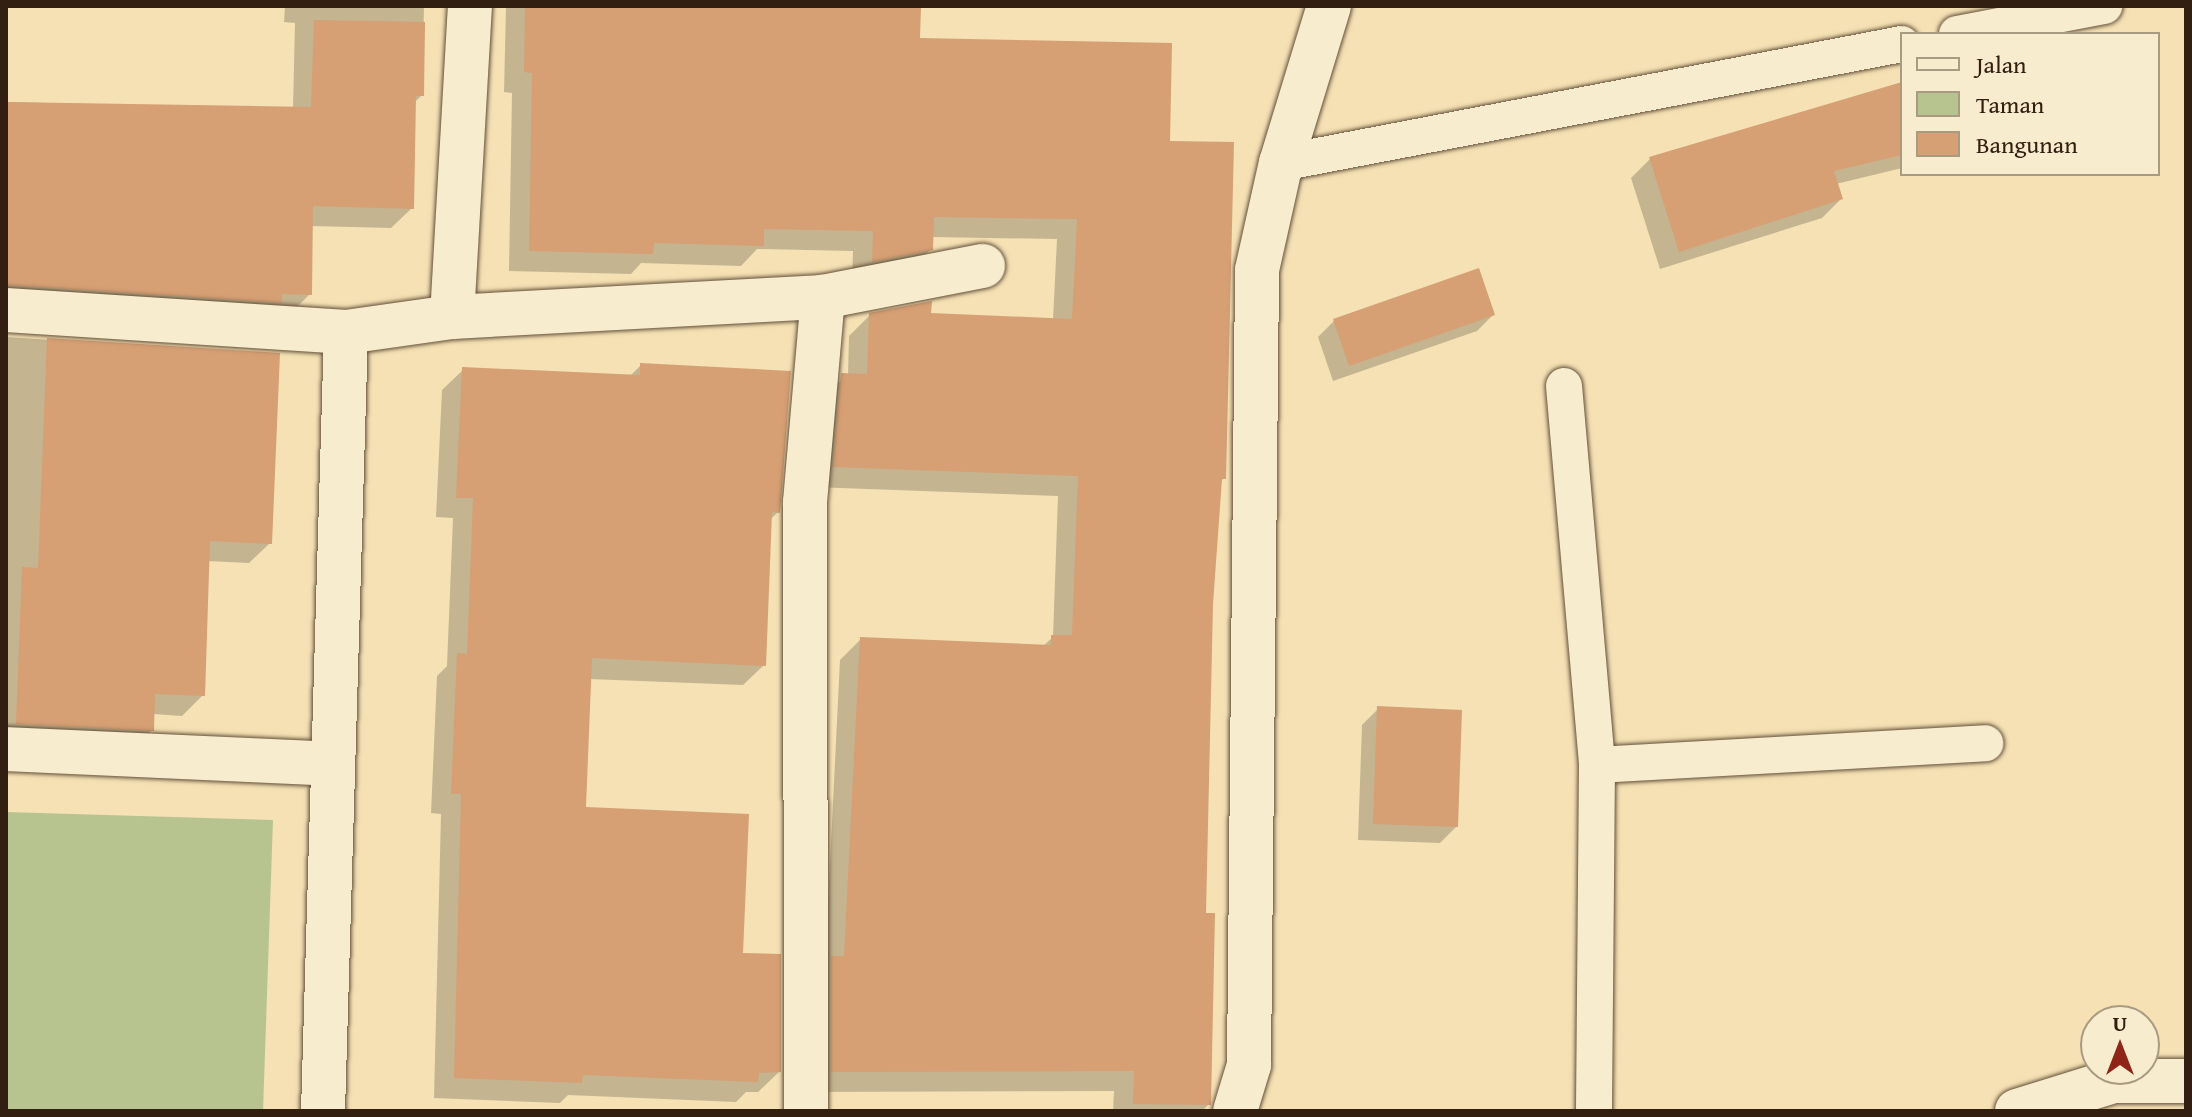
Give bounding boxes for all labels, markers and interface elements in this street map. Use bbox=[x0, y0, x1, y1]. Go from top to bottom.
legend bbox=[1900, 32, 2160, 176]
text: Jalan bbox=[1976, 47, 2026, 82]
text: Taman bbox=[1976, 87, 2044, 122]
text: Bangunan bbox=[1976, 127, 2078, 162]
north arrow bbox=[2080, 1005, 2160, 1085]
text: U bbox=[2113, 1007, 2127, 1039]

